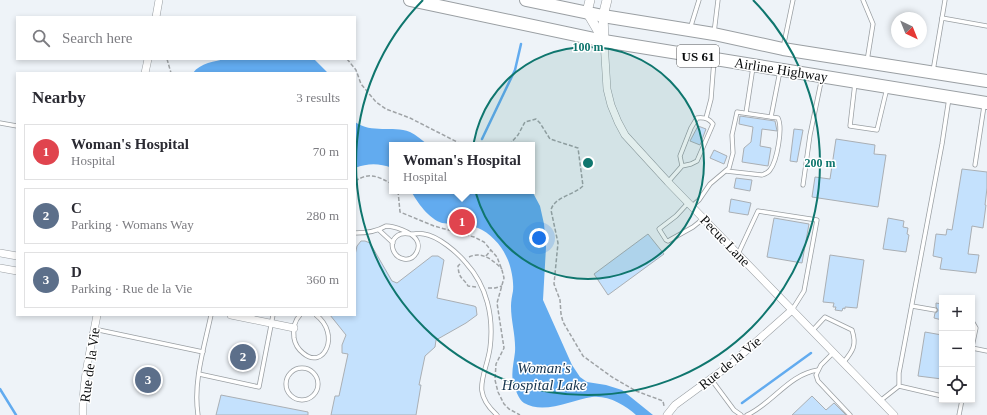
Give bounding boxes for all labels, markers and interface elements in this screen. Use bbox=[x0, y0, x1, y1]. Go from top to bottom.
north arrow bbox=[891, 12, 927, 48]
search box bbox=[16, 16, 356, 60]
icon: search bbox=[30, 27, 52, 49]
text: Search here bbox=[62, 30, 132, 46]
text: 100 m bbox=[573, 40, 604, 54]
road number: US 61 bbox=[677, 45, 719, 67]
street label: Airline Highway bbox=[733, 55, 829, 85]
text: Nearby bbox=[32, 88, 86, 107]
text: 3 results bbox=[296, 90, 340, 105]
text: Woman's Hospital bbox=[71, 136, 189, 152]
popup bbox=[389, 142, 535, 194]
text: 1 bbox=[43, 144, 49, 159]
text: 70 m bbox=[313, 144, 339, 159]
text: Woman's Hospital bbox=[403, 152, 521, 168]
text: Hospital bbox=[71, 153, 115, 168]
centre of rings bbox=[581, 156, 595, 170]
text: 200 m bbox=[805, 156, 836, 170]
text: Hospital bbox=[403, 169, 447, 184]
text: C bbox=[71, 200, 82, 216]
pin: 1 bbox=[449, 207, 475, 237]
text: 2 bbox=[43, 208, 49, 223]
text: 280 m bbox=[306, 208, 339, 223]
street label: Pecue Lane bbox=[697, 212, 753, 270]
text: Parking · Womans Way bbox=[71, 217, 194, 232]
your location bbox=[529, 228, 549, 248]
text: D bbox=[71, 264, 82, 280]
text: 3 bbox=[43, 272, 49, 287]
text: 360 m bbox=[306, 272, 339, 287]
text: Parking · Rue de la Vie bbox=[71, 281, 192, 296]
map controls bbox=[939, 295, 975, 403]
button: + bbox=[939, 295, 975, 331]
street label: Rue de la Vie bbox=[77, 327, 103, 403]
button: − bbox=[939, 331, 975, 367]
street label: Rue de la Vie bbox=[696, 333, 764, 393]
pin: 2 bbox=[230, 342, 256, 372]
water label: Woman's Hospital Lake bbox=[501, 360, 587, 393]
pin: 3 bbox=[135, 365, 161, 395]
button: locate bbox=[939, 367, 975, 403]

